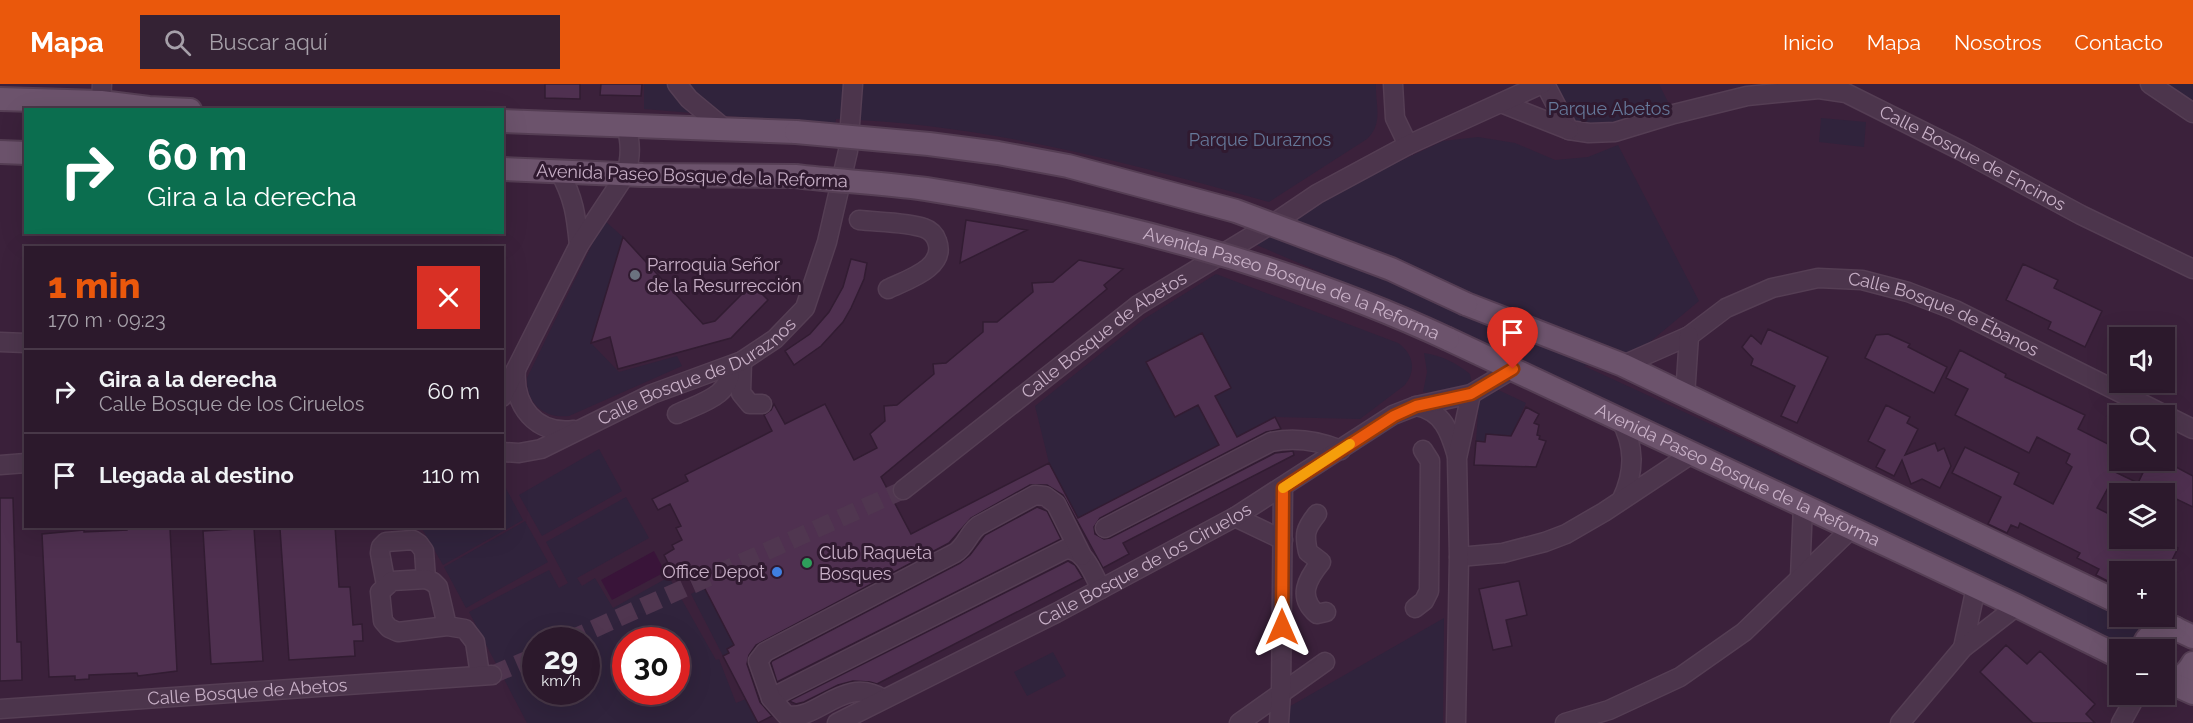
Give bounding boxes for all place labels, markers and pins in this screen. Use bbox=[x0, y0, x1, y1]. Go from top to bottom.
place label: Parroquia Señor de la Resurrección bbox=[647, 254, 802, 296]
marker: Parroquia Señor de la Resurrección bbox=[628, 268, 642, 282]
pin bbox=[1487, 307, 1538, 369]
place label: Club Raqueta Bosques bbox=[819, 542, 932, 584]
marker: Club Raqueta Bosques bbox=[800, 556, 814, 570]
place label: Office Depot bbox=[662, 561, 765, 582]
marker: Office Depot bbox=[770, 565, 784, 579]

